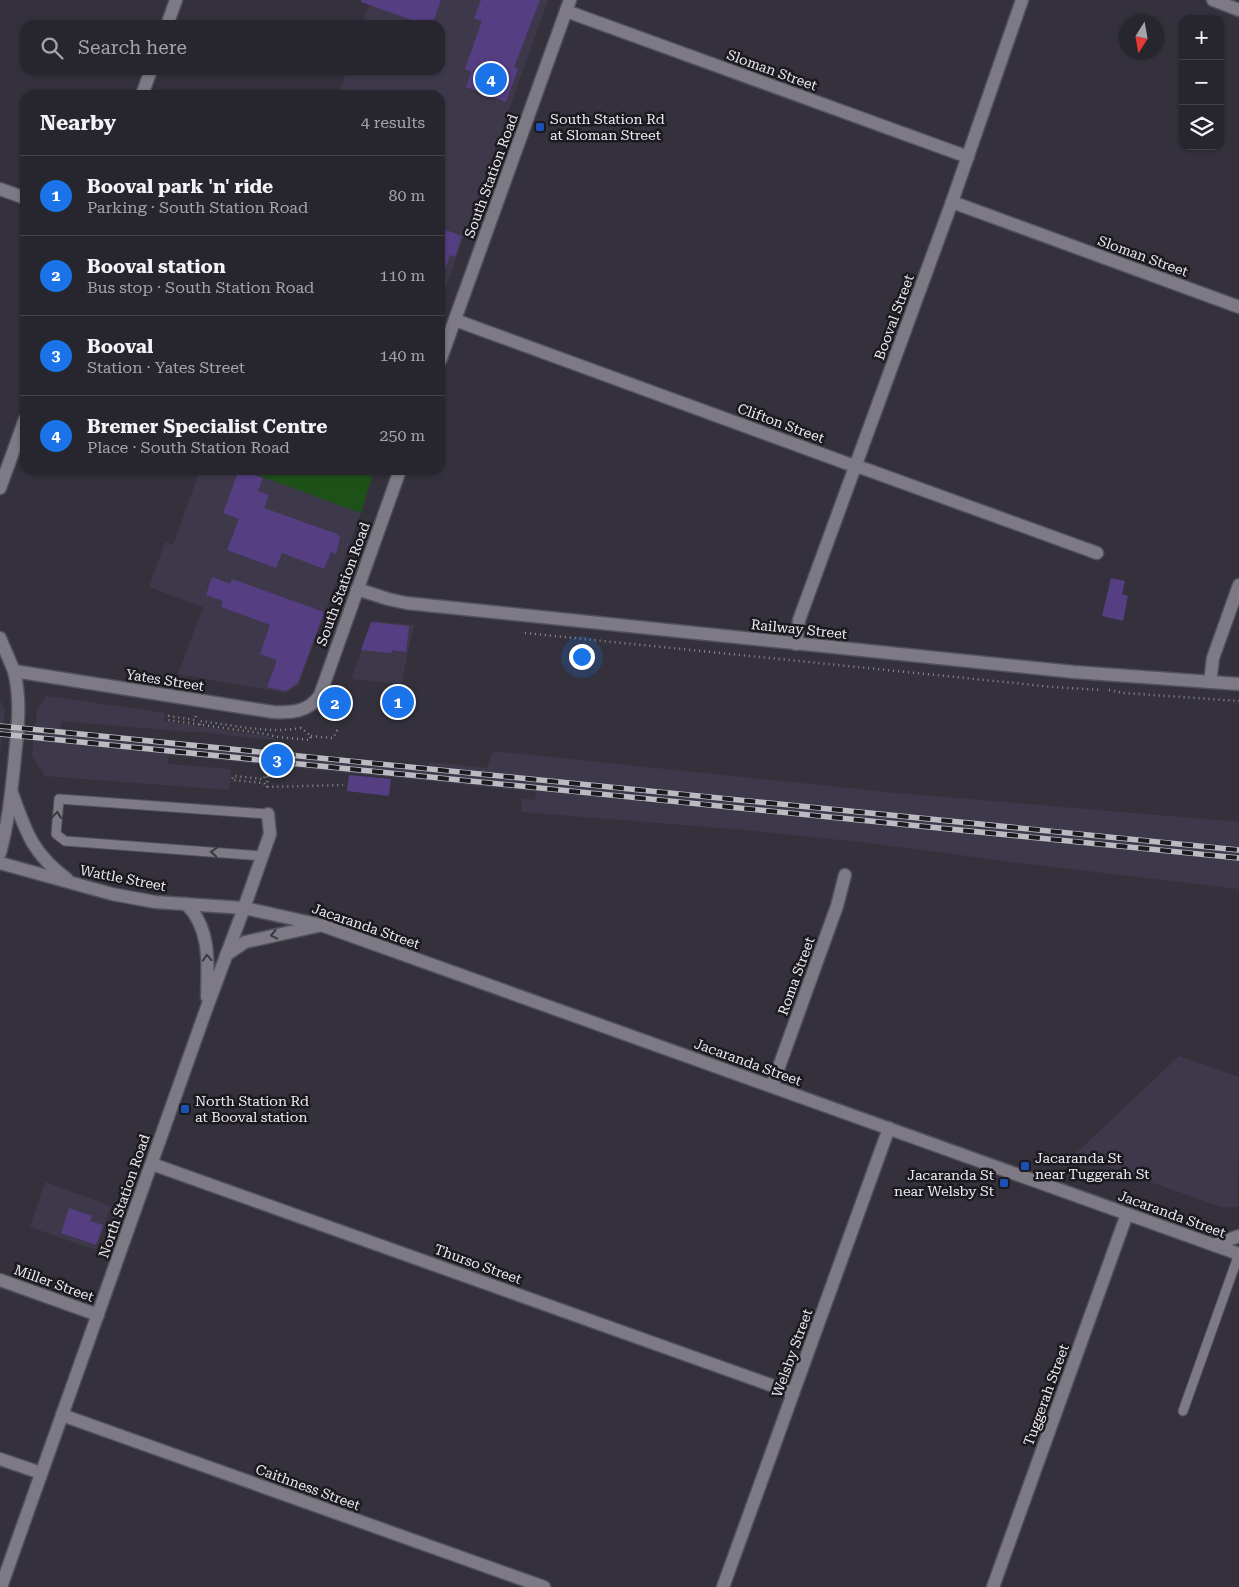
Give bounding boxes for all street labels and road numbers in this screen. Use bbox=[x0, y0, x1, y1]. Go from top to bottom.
street label: Sloman Street bbox=[725, 46, 819, 94]
street label: South Station Road bbox=[461, 112, 521, 240]
street label: Sloman Street bbox=[1096, 232, 1190, 280]
street label: Booval Street bbox=[871, 272, 917, 362]
street label: Clifton Street bbox=[736, 400, 826, 446]
street label: South Station Road bbox=[313, 520, 373, 648]
street label: Railway Street bbox=[750, 616, 848, 642]
street label: Yates Street bbox=[125, 666, 205, 694]
street label: Wattle Street bbox=[79, 862, 167, 894]
street label: Jacaranda Street bbox=[310, 900, 422, 952]
street label: Roma Street bbox=[774, 935, 818, 1017]
street label: Jacaranda Street bbox=[692, 1035, 804, 1089]
street label: North Station Road bbox=[95, 1132, 153, 1260]
street label: Jacaranda Street bbox=[1116, 1187, 1228, 1241]
street label: Thurso Street bbox=[432, 1241, 524, 1287]
street label: Miller Street bbox=[12, 1261, 96, 1305]
street label: Welsby Street bbox=[769, 1307, 815, 1399]
street label: Tuggerah Street bbox=[1020, 1342, 1072, 1448]
street label: Caithness Street bbox=[254, 1461, 362, 1513]

